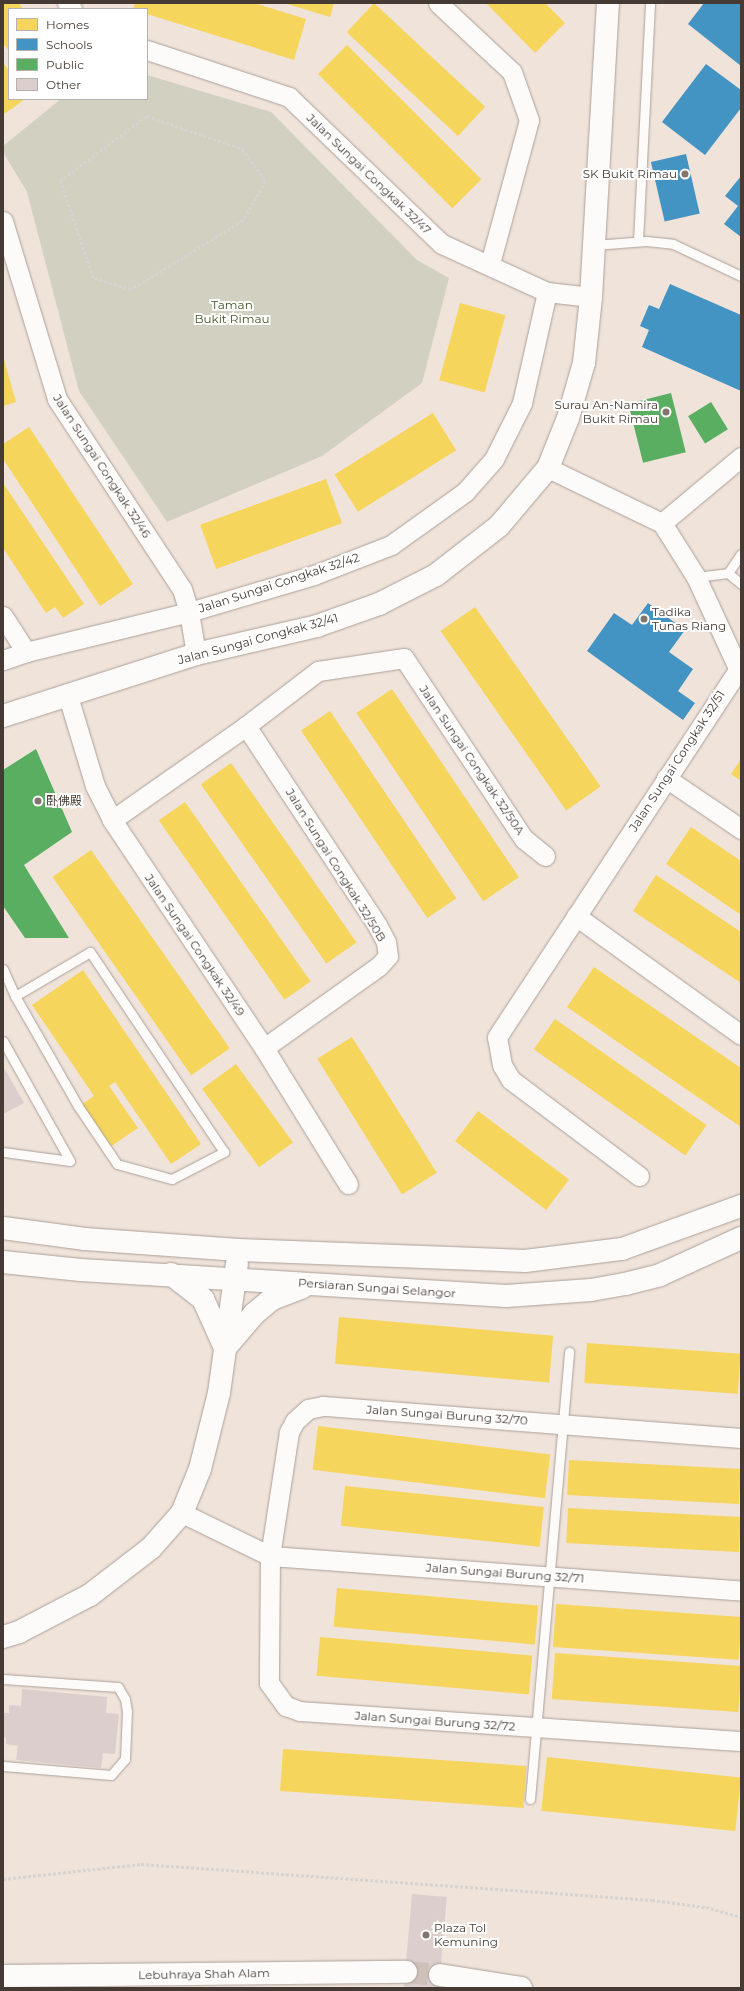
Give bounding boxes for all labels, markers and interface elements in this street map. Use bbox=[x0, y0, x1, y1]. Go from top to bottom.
legend bbox=[8, 8, 148, 100]
text: Homes bbox=[46, 17, 89, 32]
text: Schools bbox=[46, 37, 92, 52]
text: Public bbox=[46, 57, 84, 72]
text: Other bbox=[46, 77, 81, 92]
street label: Jalan Sungai Congkak 32/47 bbox=[304, 111, 434, 237]
place label: SK Bukit Rimau bbox=[583, 167, 677, 181]
marker: SK Bukit Rimau bbox=[680, 169, 690, 179]
park label: Taman Bukit Rimau bbox=[194, 298, 270, 326]
street label: Jalan Sungai Congkak 32/46 bbox=[50, 391, 154, 541]
place label: Surau An-Namira Bukit Rimau bbox=[554, 398, 658, 426]
marker: Surau An-Namira Bukit Rimau bbox=[661, 407, 671, 417]
street label: Jalan Sungai Congkak 32/42 bbox=[197, 550, 361, 616]
place label: Tadika Tunas Riang bbox=[652, 605, 726, 633]
street label: Jalan Sungai Congkak 32/41 bbox=[176, 611, 340, 667]
marker: Tadika Tunas Riang bbox=[639, 614, 649, 624]
street label: Jalan Sungai Congkak 32/50A bbox=[416, 682, 528, 838]
street label: Jalan Sungai Congkak 32/51 bbox=[626, 688, 728, 834]
street label: Jalan Sungai Congkak 32/50B bbox=[283, 786, 389, 944]
place label: 卧佛殿 bbox=[46, 794, 82, 808]
marker: 卧佛殿 bbox=[33, 796, 43, 806]
street label: Jalan Sungai Congkak 32/49 bbox=[142, 871, 248, 1019]
street label: Persiaran Sungai Selangor bbox=[298, 1275, 456, 1301]
street label: Jalan Sungai Burung 32/70 bbox=[366, 1402, 528, 1428]
street label: Jalan Sungai Burung 32/71 bbox=[425, 1560, 585, 1586]
street label: Jalan Sungai Burung 32/72 bbox=[354, 1708, 516, 1734]
place label: Plaza Tol Kemuning bbox=[434, 1921, 498, 1949]
marker: Plaza Tol Kemuning bbox=[421, 1930, 431, 1940]
street label: Lebuhraya Shah Alam bbox=[138, 1966, 270, 1982]

